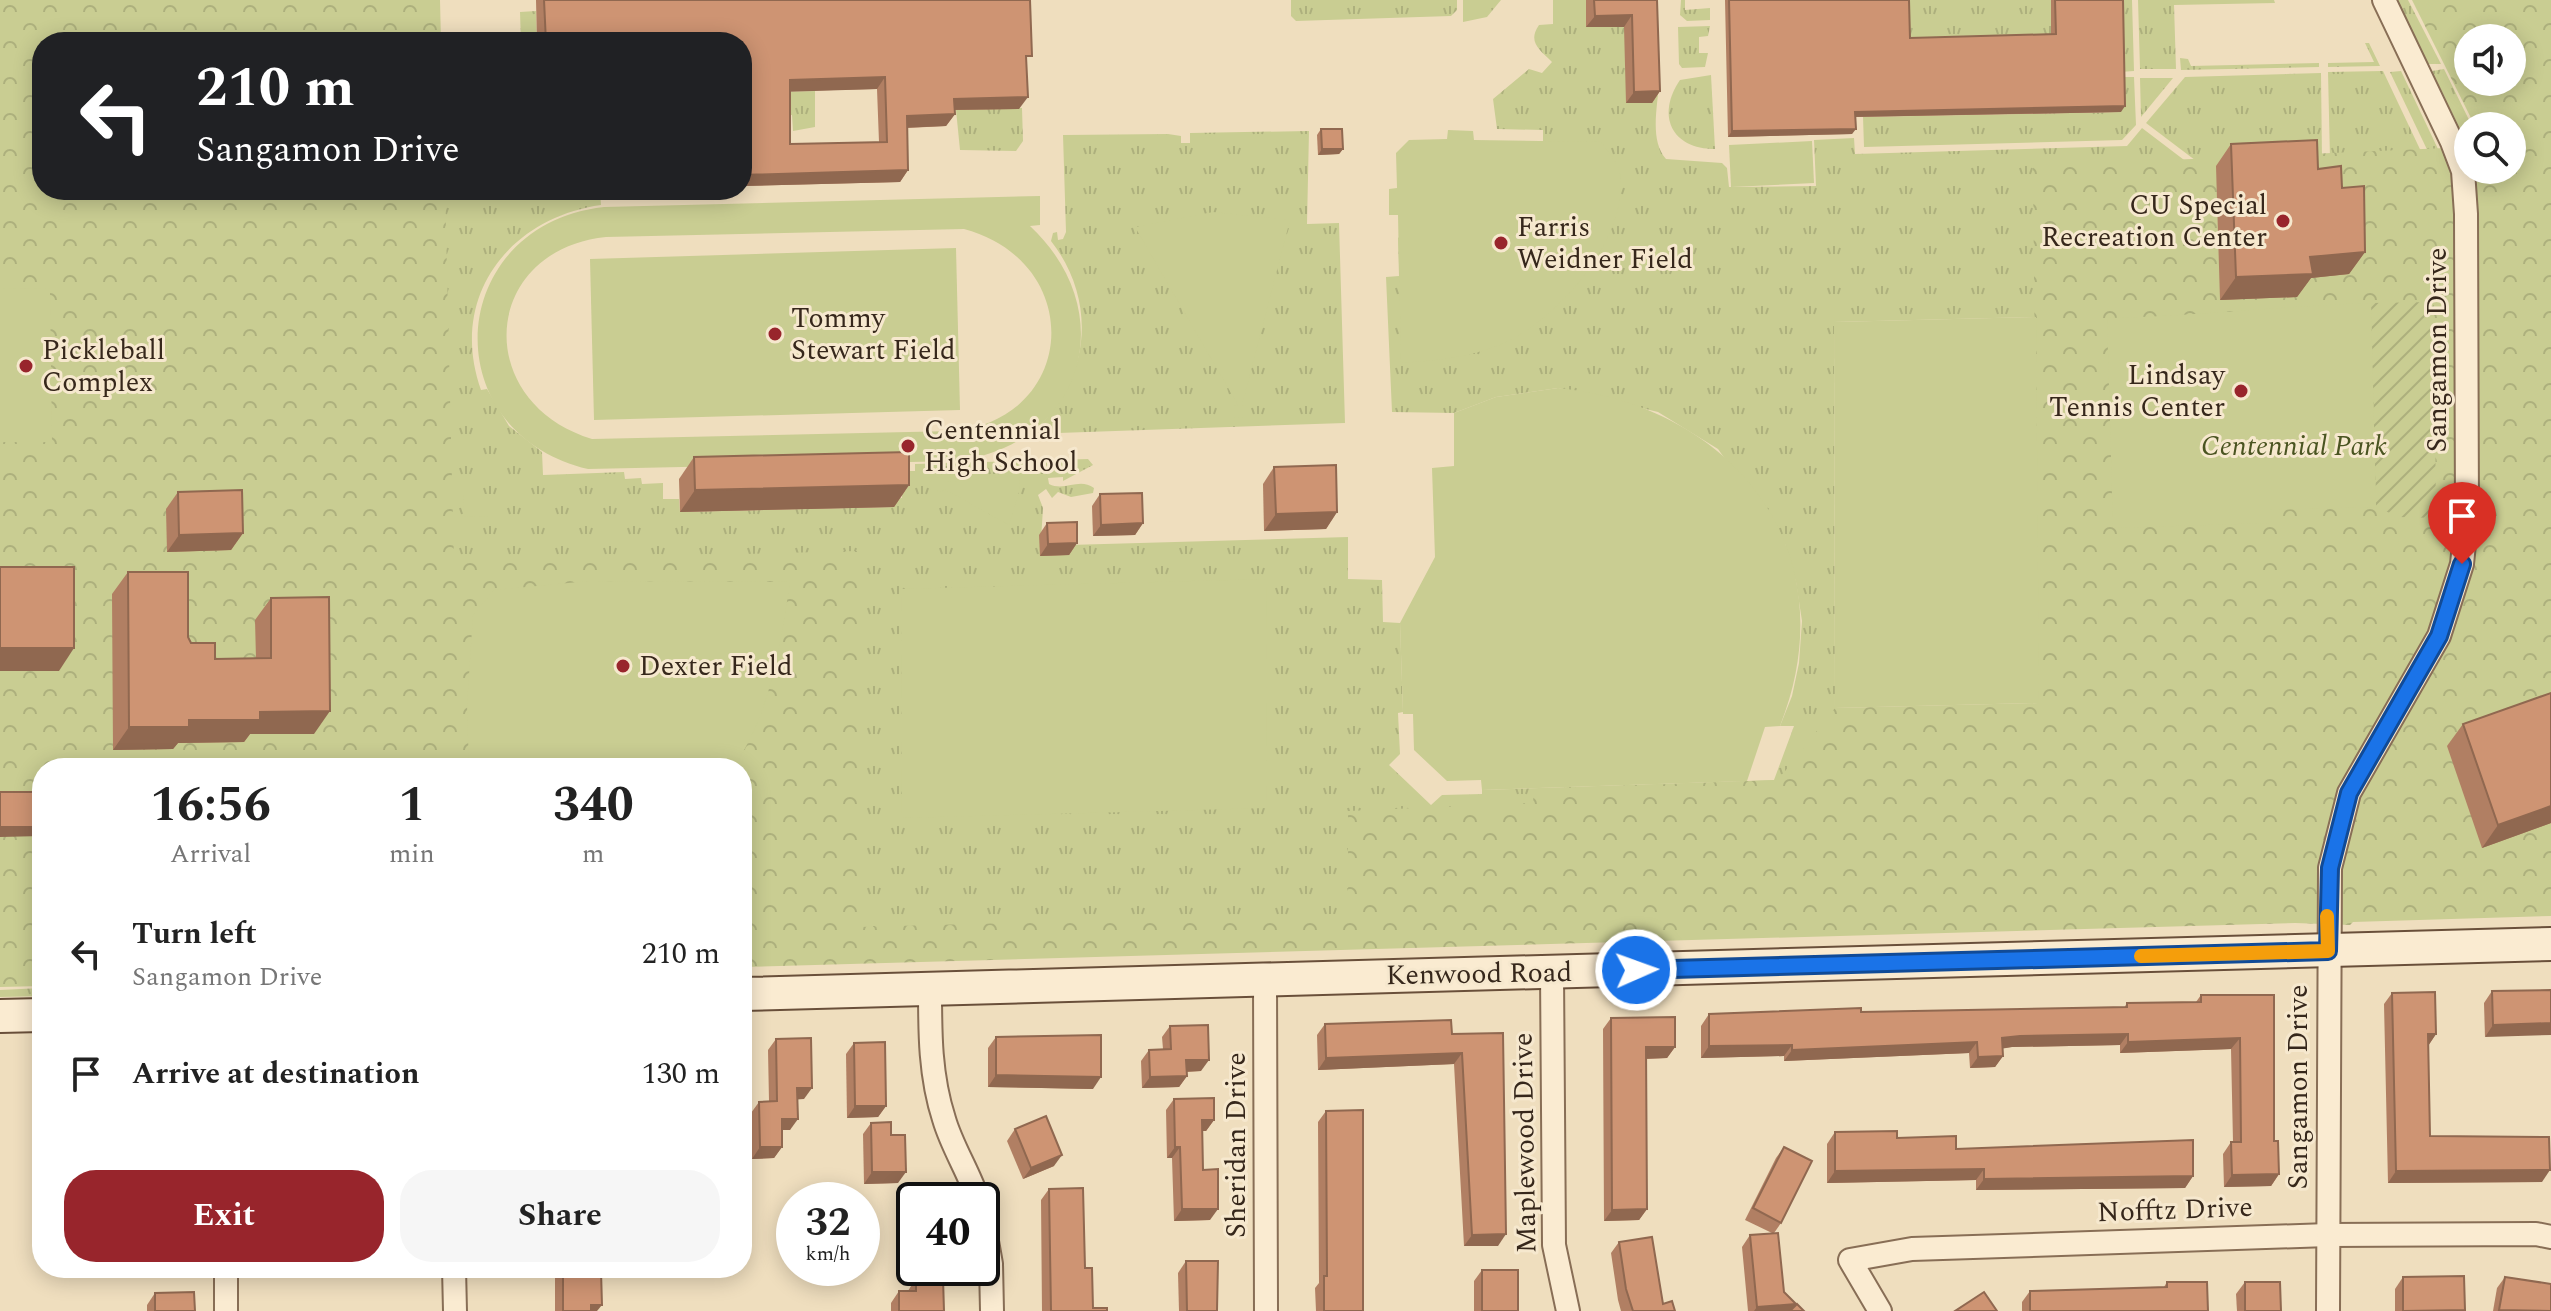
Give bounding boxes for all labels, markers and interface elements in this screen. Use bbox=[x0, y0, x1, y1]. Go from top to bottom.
map controls bbox=[2454, 24, 2526, 184]
button: sound bbox=[2454, 24, 2526, 96]
text: 210 m bbox=[196, 46, 355, 131]
icon: left bbox=[64, 64, 168, 168]
button: search bbox=[2454, 112, 2526, 184]
text: Sangamon Drive bbox=[196, 123, 460, 178]
place label: CU Special Recreation Center bbox=[2041, 184, 2267, 259]
place label: Farris Weidner Field bbox=[1517, 206, 1693, 281]
marker: CU Special Recreation Center bbox=[2274, 212, 2292, 230]
marker: Farris Weidner Field bbox=[1492, 234, 1510, 252]
street label: Sangamon Drive bbox=[2416, 247, 2459, 453]
place label: Tommy Stewart Field bbox=[791, 297, 956, 372]
marker: Tommy Stewart Field bbox=[766, 325, 784, 343]
place label: Pickleball Complex bbox=[42, 329, 165, 404]
place label: Lindsay Tennis Center bbox=[2049, 354, 2227, 429]
marker: Pickleball Complex bbox=[17, 357, 35, 375]
marker: Lindsay Tennis Center bbox=[2232, 382, 2250, 400]
place label: Centennial High School bbox=[924, 409, 1078, 484]
park label: Centennial Park bbox=[2201, 425, 2387, 468]
marker: Centennial High School bbox=[899, 437, 917, 455]
pin bbox=[2428, 482, 2496, 564]
icon: arrive bbox=[2440, 494, 2484, 538]
place label: Dexter Field bbox=[639, 645, 793, 688]
marker: Dexter Field bbox=[614, 657, 632, 675]
text: 16:56 bbox=[150, 769, 271, 842]
text: 1 bbox=[398, 769, 425, 842]
text: 340 bbox=[553, 769, 634, 842]
text: Arrival bbox=[170, 834, 251, 874]
text: min bbox=[389, 834, 435, 874]
text: m bbox=[582, 834, 604, 874]
text: Turn left bbox=[132, 911, 257, 957]
position arrow bbox=[1594, 928, 1678, 1012]
text: 210 m bbox=[642, 931, 720, 977]
icon: left bbox=[64, 932, 108, 976]
street label: Kenwood Road bbox=[1385, 951, 1573, 997]
text: Sangamon Drive bbox=[132, 957, 322, 997]
street label: Sangamon Drive bbox=[2277, 984, 2320, 1190]
street label: Maplewood Drive bbox=[1502, 1032, 1548, 1254]
text: Arrive at destination bbox=[132, 1051, 419, 1097]
text: 130 m bbox=[642, 1051, 720, 1097]
icon: arrive bbox=[64, 1052, 108, 1096]
street label: Sheridan Drive bbox=[1215, 1052, 1258, 1238]
button: Exit bbox=[64, 1170, 384, 1262]
button: Share bbox=[400, 1170, 720, 1262]
speed limit sign: 40 bbox=[896, 1182, 1000, 1286]
street label: Nofftz Drive bbox=[2096, 1186, 2254, 1234]
text: 32 bbox=[806, 1193, 850, 1254]
text: km/h bbox=[806, 1239, 851, 1269]

